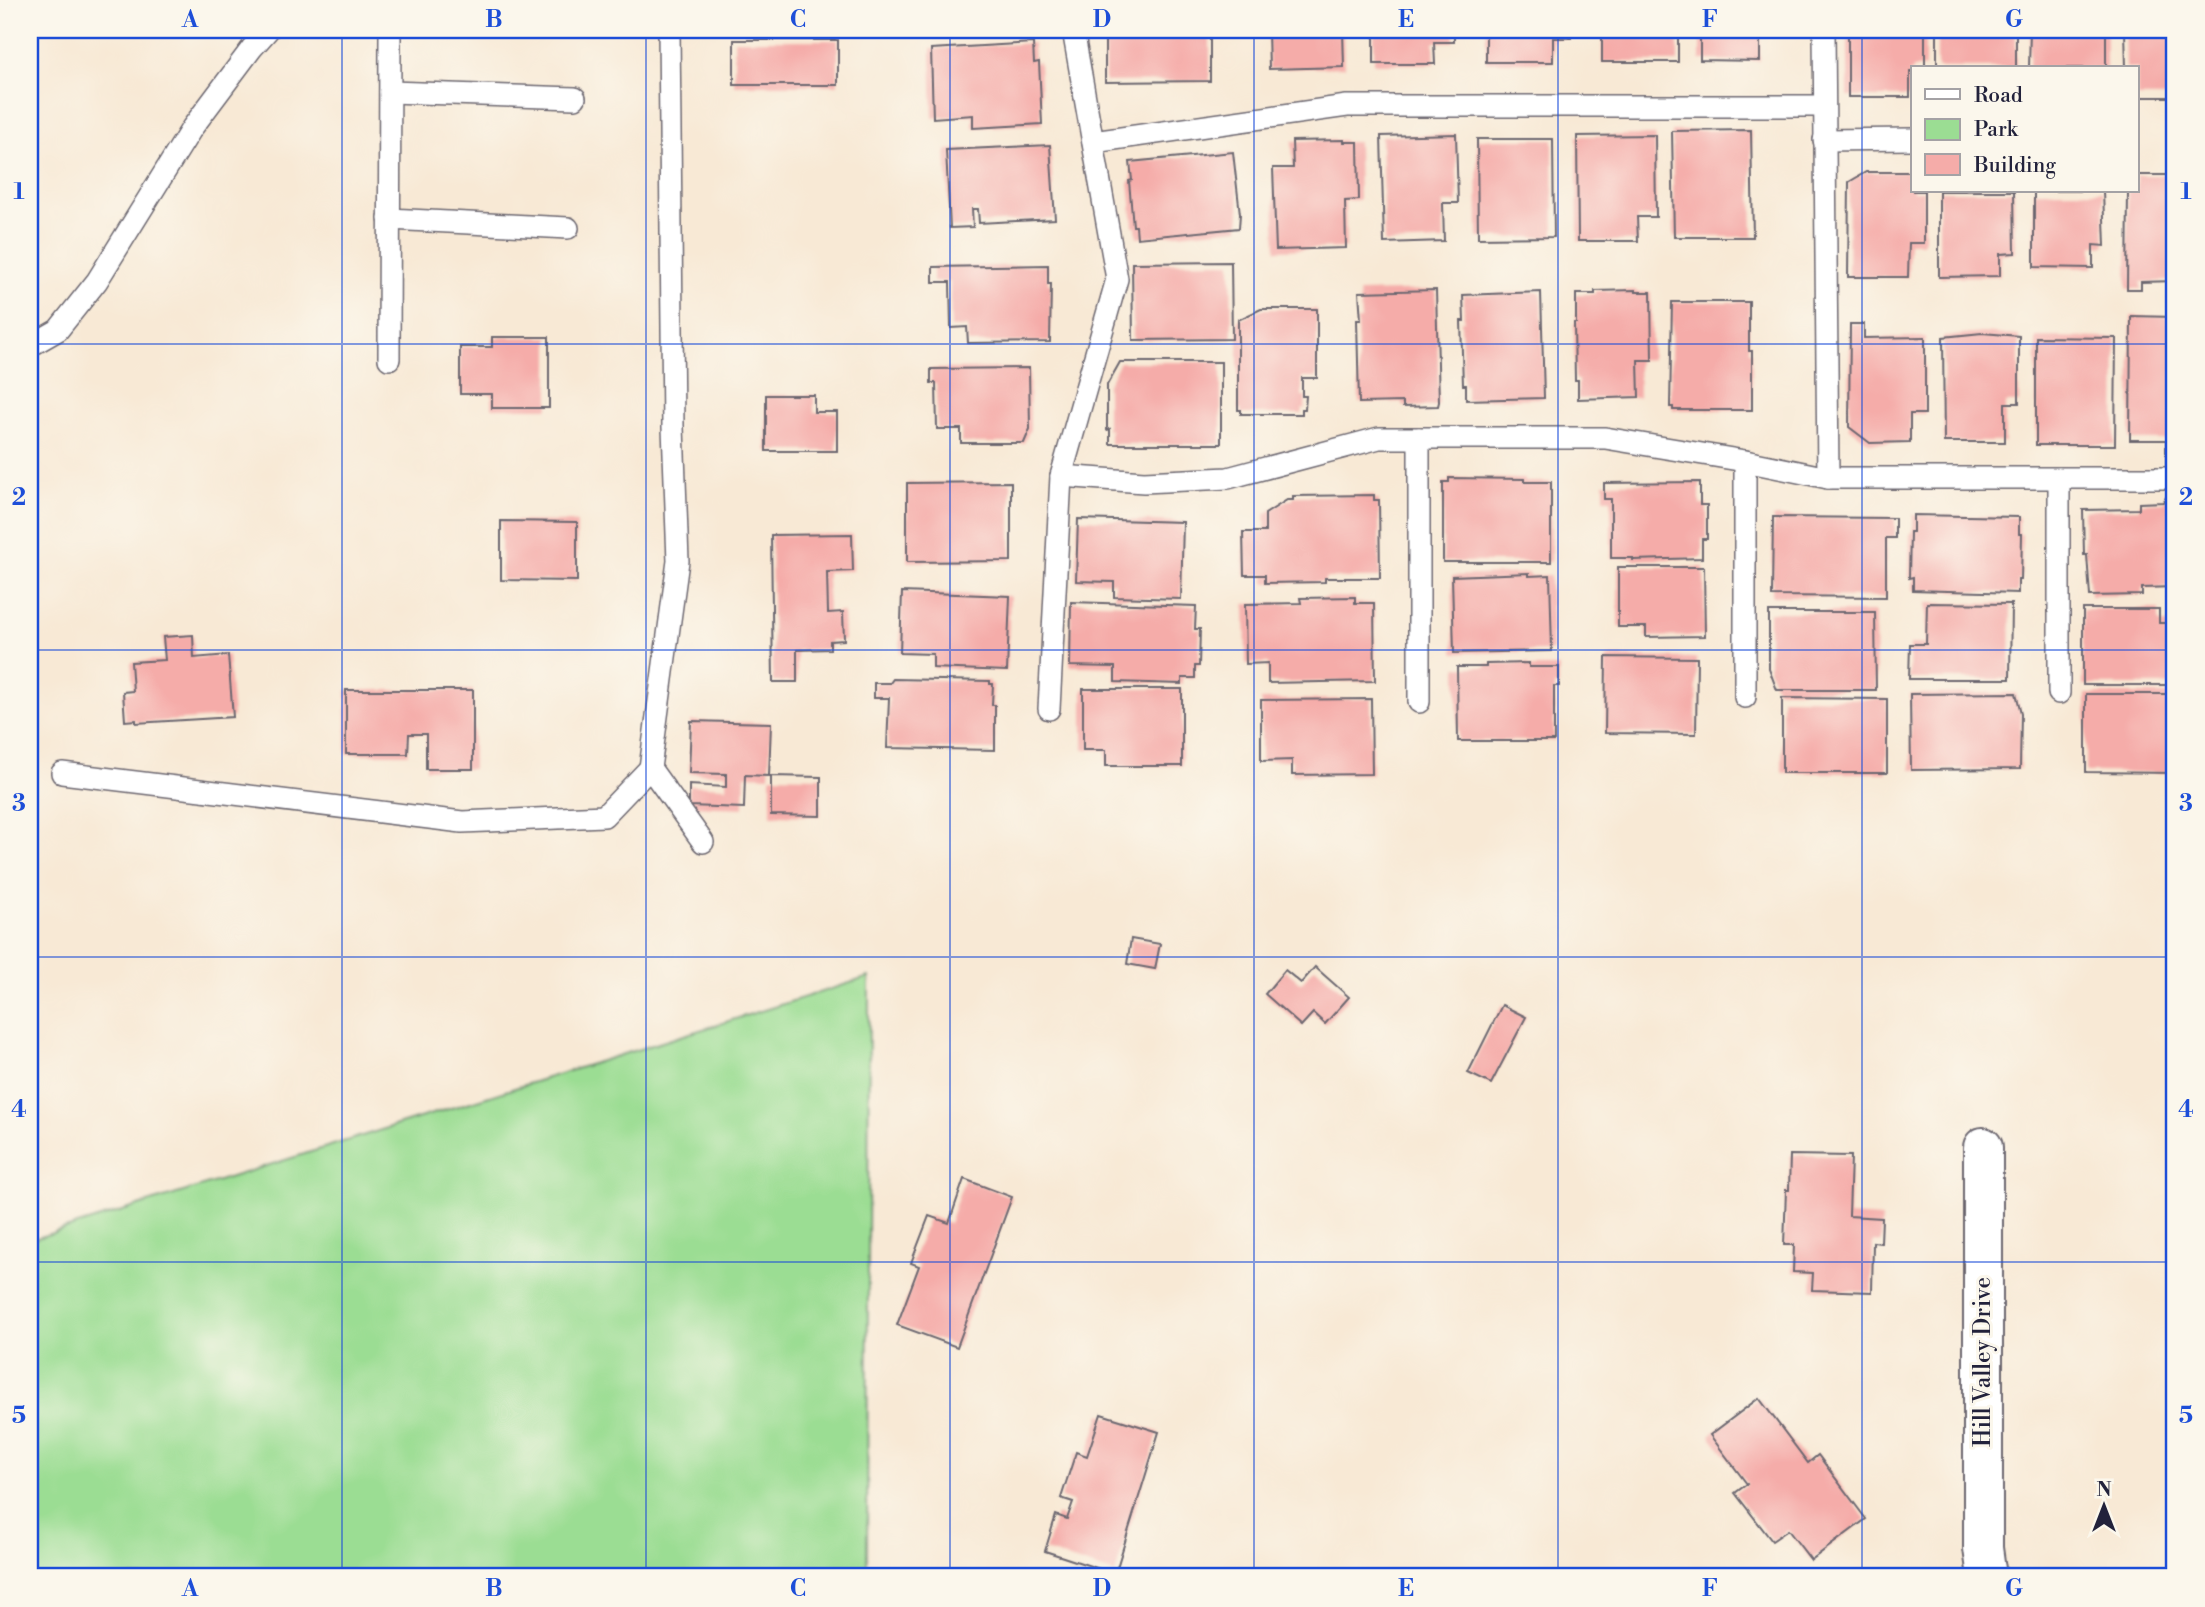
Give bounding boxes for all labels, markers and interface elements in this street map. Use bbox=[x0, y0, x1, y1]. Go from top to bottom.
text: A bbox=[181, 6, 199, 34]
text: B bbox=[485, 6, 503, 34]
text: C bbox=[790, 6, 806, 34]
text: D bbox=[1093, 6, 1111, 34]
text: E bbox=[1398, 6, 1414, 34]
text: F bbox=[1702, 6, 1718, 34]
text: G bbox=[2005, 6, 2023, 34]
legend bbox=[1911, 66, 2138, 192]
text: Road bbox=[1974, 83, 2023, 109]
text: Park bbox=[1974, 117, 2019, 143]
text: Building bbox=[1973, 153, 2056, 179]
text: 1 bbox=[13, 178, 25, 206]
text: 1 bbox=[2180, 178, 2192, 206]
text: 2 bbox=[12, 484, 26, 512]
text: 2 bbox=[2179, 484, 2193, 512]
text: 3 bbox=[12, 790, 26, 818]
text: 3 bbox=[2179, 790, 2193, 818]
text: 4 bbox=[11, 1096, 27, 1124]
text: 4 bbox=[2178, 1096, 2194, 1124]
street label: Hill Valley Drive bbox=[1969, 1277, 1997, 1447]
text: 5 bbox=[12, 1402, 26, 1430]
text: 5 bbox=[2179, 1402, 2193, 1430]
north arrow bbox=[2068, 1470, 2138, 1540]
text: N bbox=[2096, 1478, 2112, 1502]
text: A bbox=[181, 1575, 199, 1603]
text: B bbox=[485, 1575, 503, 1603]
text: C bbox=[790, 1575, 806, 1603]
text: D bbox=[1093, 1575, 1111, 1603]
text: E bbox=[1398, 1575, 1414, 1603]
text: F bbox=[1702, 1575, 1718, 1603]
text: G bbox=[2005, 1575, 2023, 1603]

